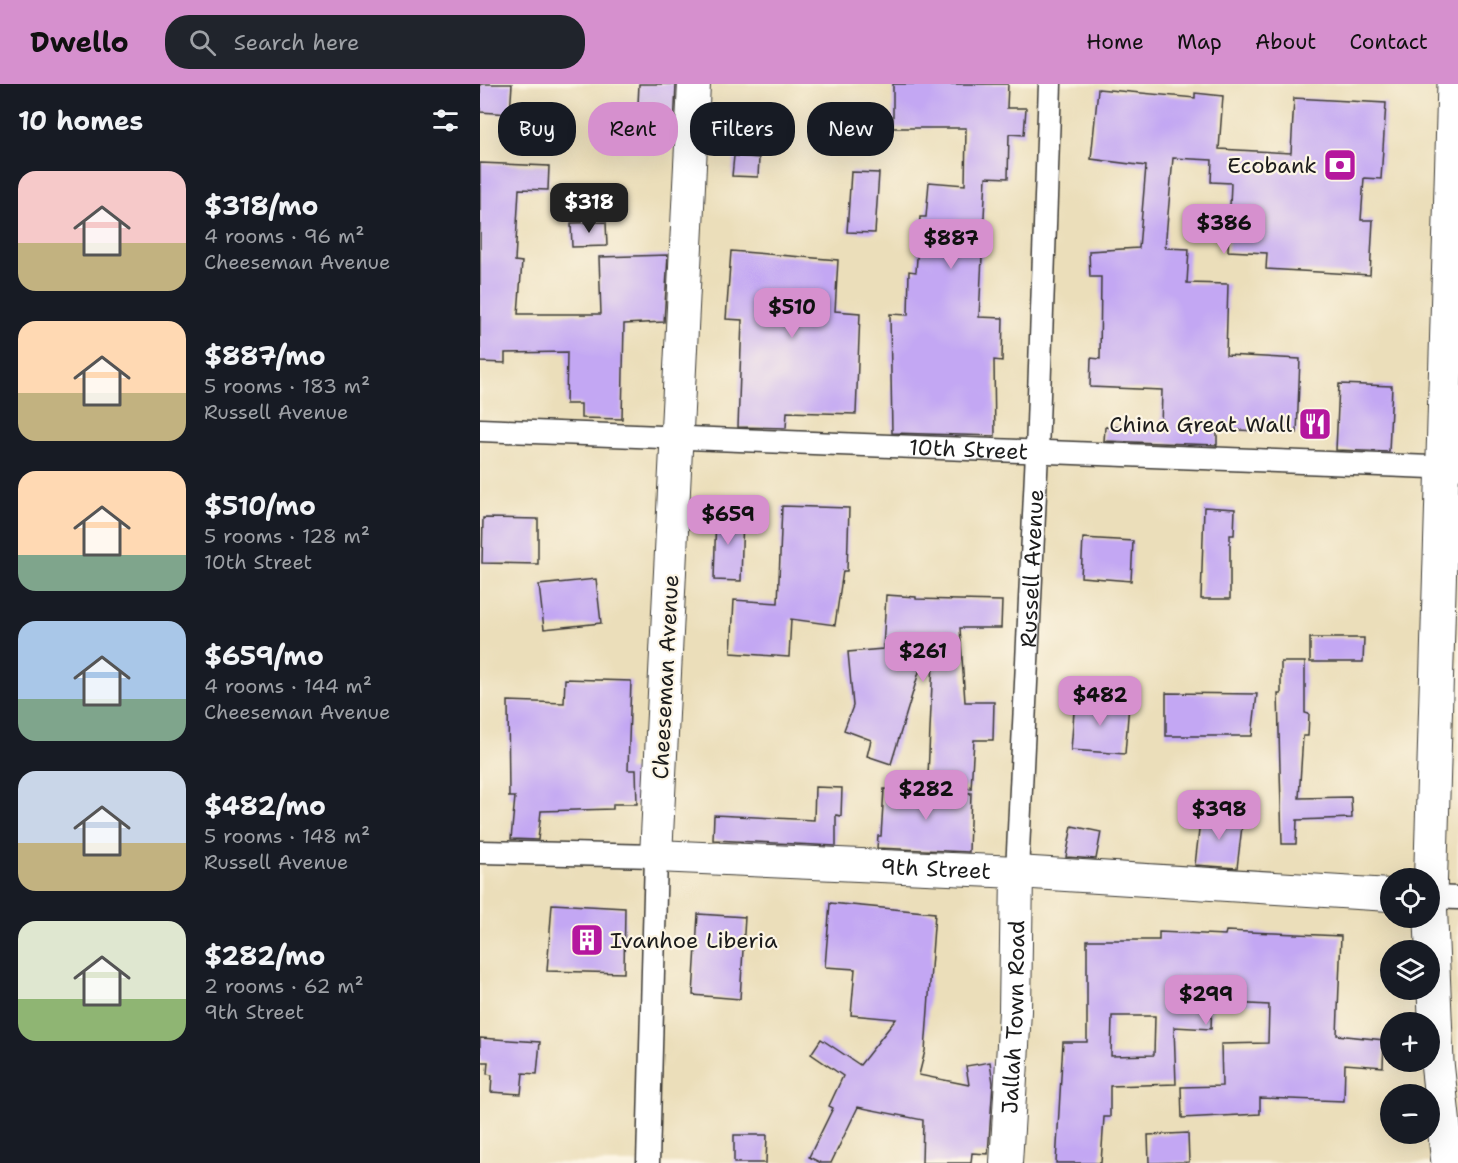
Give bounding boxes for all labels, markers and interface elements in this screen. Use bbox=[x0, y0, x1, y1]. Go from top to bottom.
search box bbox=[165, 15, 585, 69]
text: Dwello bbox=[30, 23, 129, 61]
icon: search bbox=[186, 26, 219, 59]
text: Search here bbox=[234, 28, 360, 57]
text: Home bbox=[1086, 28, 1144, 56]
text: Map bbox=[1177, 28, 1222, 56]
text: About bbox=[1255, 28, 1316, 56]
text: Contact bbox=[1349, 28, 1428, 56]
chip: Buy bbox=[498, 102, 576, 156]
chip: Rent bbox=[588, 102, 678, 156]
chip: Filters bbox=[690, 102, 795, 156]
chip: New bbox=[807, 102, 894, 156]
text: 10 homes bbox=[18, 103, 143, 138]
icon: filters bbox=[429, 104, 462, 137]
bank icon: Ecobank bbox=[1322, 147, 1358, 183]
place label: Ecobank bbox=[1227, 151, 1317, 180]
pin: $318 bbox=[553, 183, 625, 234]
text: $318/mo bbox=[204, 188, 319, 223]
text: $318 bbox=[564, 189, 614, 215]
icon: home bbox=[66, 195, 138, 267]
pin: $386 bbox=[1188, 204, 1260, 255]
text: $386 bbox=[1196, 210, 1252, 236]
pin: $887 bbox=[915, 219, 987, 270]
text: 4 rooms · 96 m² bbox=[204, 223, 365, 249]
text: $887 bbox=[923, 225, 979, 251]
text: Cheeseman Avenue bbox=[204, 249, 390, 275]
pin: $510 bbox=[756, 288, 828, 339]
text: $510 bbox=[768, 294, 816, 320]
text: $887/mo bbox=[204, 338, 326, 373]
icon: home bbox=[66, 345, 138, 417]
text: 5 rooms · 183 m² bbox=[204, 373, 370, 399]
text: Russell Avenue bbox=[204, 399, 348, 425]
restaurant icon: China Great Wall bbox=[1297, 406, 1333, 442]
place label: China Great Wall bbox=[1109, 410, 1292, 439]
street label: 10th Street bbox=[908, 433, 1029, 466]
text: $510/mo bbox=[204, 488, 316, 523]
street label: Russell Avenue bbox=[1014, 488, 1050, 648]
icon: home bbox=[66, 495, 138, 567]
pin: $659 bbox=[692, 495, 764, 546]
text: $659 bbox=[701, 501, 755, 527]
text: 5 rooms · 128 m² bbox=[204, 523, 370, 549]
text: 10th Street bbox=[204, 549, 312, 575]
street label: Cheeseman Avenue bbox=[646, 574, 685, 780]
pin: $261 bbox=[887, 632, 959, 683]
text: $659/mo bbox=[204, 638, 324, 673]
text: $261 bbox=[899, 638, 947, 664]
icon: home bbox=[66, 645, 138, 717]
text: 4 rooms · 144 m² bbox=[204, 673, 372, 699]
pin: $482 bbox=[1064, 676, 1136, 727]
text: $482 bbox=[1072, 682, 1128, 708]
text: Cheeseman Avenue bbox=[204, 699, 390, 725]
pin: $282 bbox=[890, 770, 962, 821]
text: $282 bbox=[899, 776, 953, 802]
text: $482/mo bbox=[204, 788, 326, 823]
pin: $398 bbox=[1183, 790, 1255, 841]
icon: home bbox=[66, 795, 138, 867]
text: $398 bbox=[1191, 796, 1247, 822]
text: 5 rooms · 148 m² bbox=[204, 823, 370, 849]
text: Russell Avenue bbox=[204, 849, 348, 875]
street label: 9th Street bbox=[880, 852, 992, 886]
map controls bbox=[1380, 868, 1440, 1144]
button: locate bbox=[1380, 868, 1440, 928]
street label: Jallah Town Road bbox=[995, 920, 1031, 1115]
building icon: Ivanhoe Liberia bbox=[569, 922, 605, 958]
place label: Ivanhoe Liberia bbox=[610, 926, 778, 955]
text: $282/mo bbox=[204, 938, 325, 973]
button: layers bbox=[1380, 940, 1440, 1000]
icon: home bbox=[66, 945, 138, 1017]
text: 2 rooms · 62 m² bbox=[204, 973, 364, 999]
pin: $299 bbox=[1170, 975, 1242, 1026]
text: $299 bbox=[1179, 981, 1233, 1007]
text: 9th Street bbox=[204, 999, 304, 1025]
button: + bbox=[1380, 1012, 1440, 1072]
button: − bbox=[1380, 1084, 1440, 1144]

